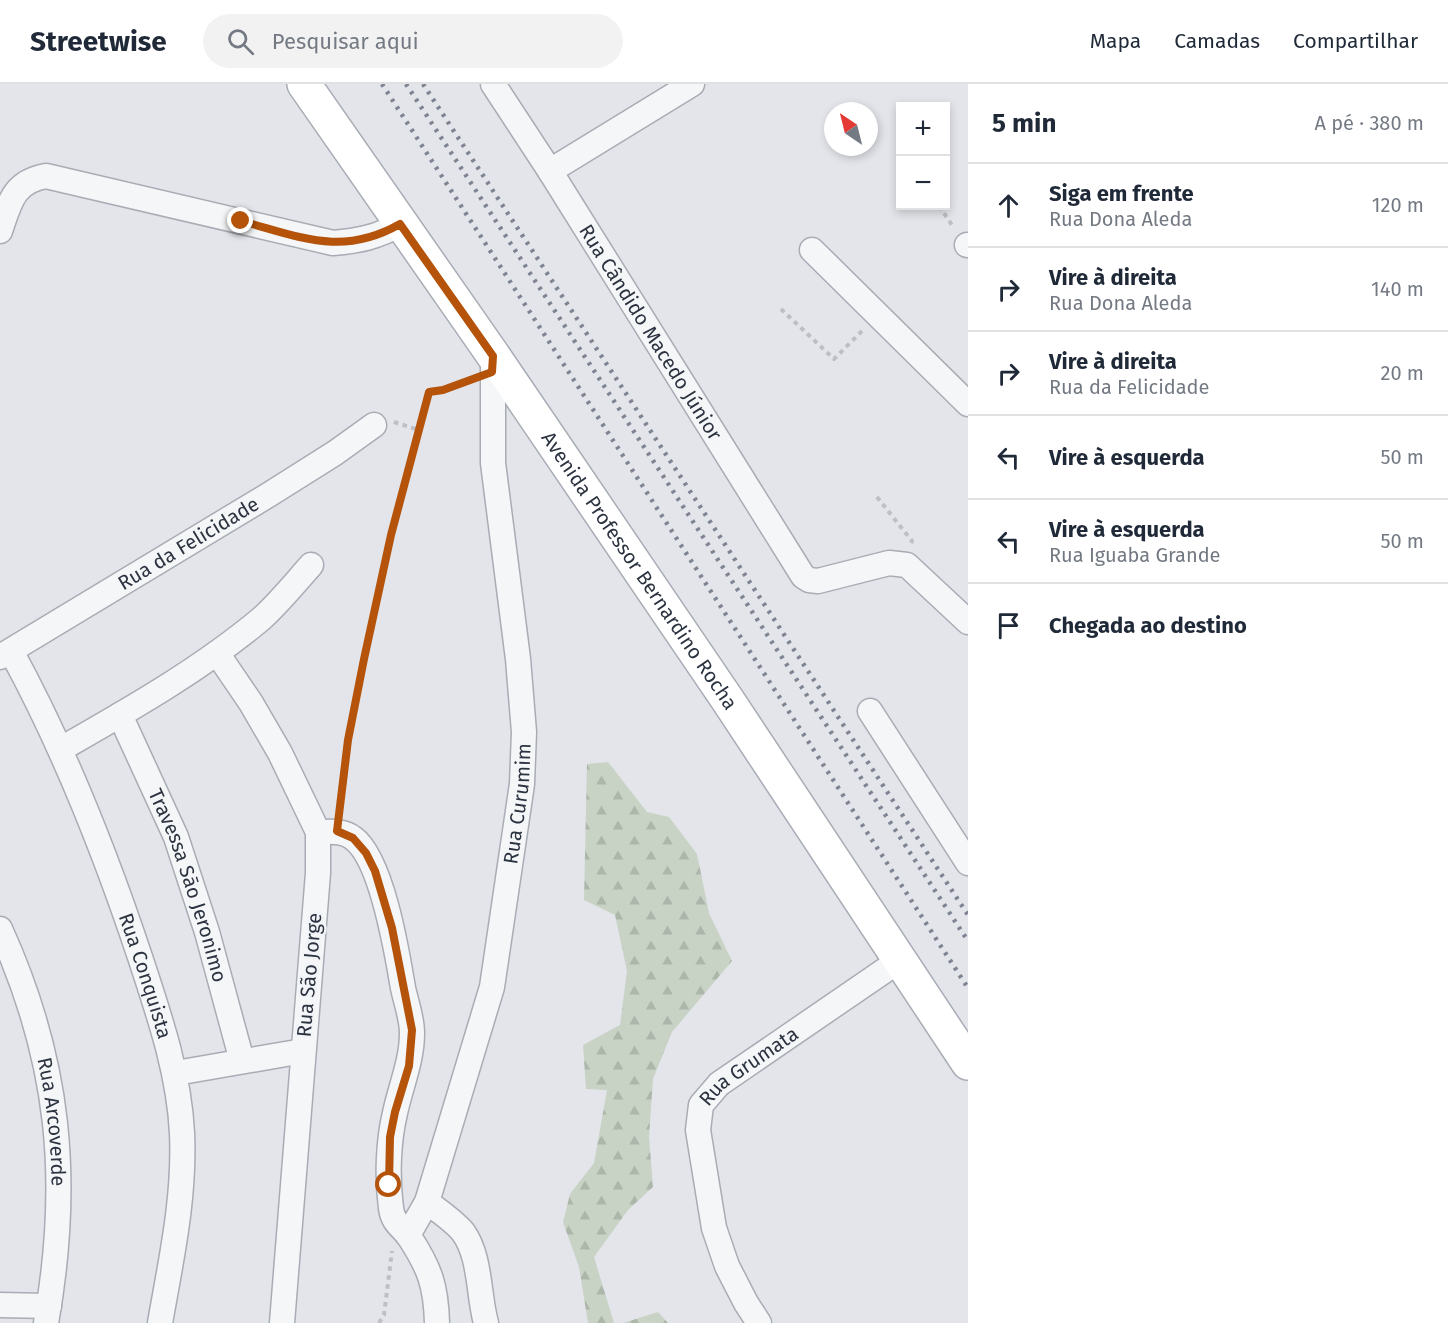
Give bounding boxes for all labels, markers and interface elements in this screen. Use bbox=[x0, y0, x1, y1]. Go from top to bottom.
search box bbox=[203, 14, 623, 68]
text: Streetwise bbox=[30, 25, 167, 58]
icon: search bbox=[224, 25, 257, 58]
text: Pesquisar aqui bbox=[272, 28, 419, 55]
text: Mapa bbox=[1090, 28, 1141, 54]
text: Camadas bbox=[1174, 28, 1260, 54]
text: Compartilhar bbox=[1293, 28, 1418, 54]
north arrow bbox=[824, 102, 878, 156]
map controls bbox=[896, 102, 950, 210]
button: + bbox=[896, 102, 950, 156]
text: 5 min bbox=[992, 108, 1056, 139]
text: A pé · 380 m bbox=[1314, 111, 1424, 135]
button: − bbox=[896, 156, 950, 210]
text: Siga em frente bbox=[1049, 180, 1194, 207]
icon: ahead bbox=[992, 189, 1025, 222]
text: 120 m bbox=[1372, 193, 1424, 217]
route end bbox=[227, 207, 253, 233]
text: Rua Dona Aleda bbox=[1049, 207, 1192, 231]
street label: Rua Cândido Macedo Júnior bbox=[574, 220, 727, 445]
text: Vire à direita bbox=[1049, 264, 1177, 291]
icon: right bbox=[992, 273, 1025, 306]
text: 140 m bbox=[1371, 277, 1424, 301]
text: Rua Dona Aleda bbox=[1049, 291, 1192, 315]
text: Vire à direita bbox=[1049, 348, 1177, 375]
icon: right bbox=[992, 357, 1025, 390]
text: 20 m bbox=[1381, 361, 1424, 385]
text: Rua da Felicidade bbox=[1049, 375, 1209, 399]
street label: Avenida Professor Bernardino Rocha bbox=[537, 427, 743, 714]
icon: left bbox=[992, 441, 1025, 474]
text: Vire à esquerda bbox=[1049, 444, 1205, 471]
text: 50 m bbox=[1380, 445, 1424, 469]
street label: Rua da Felicidade bbox=[113, 492, 263, 595]
text: Vire à esquerda bbox=[1049, 516, 1205, 543]
icon: left bbox=[992, 525, 1025, 558]
text: 50 m bbox=[1380, 529, 1424, 553]
text: Rua Iguaba Grande bbox=[1049, 543, 1221, 567]
icon: arrive bbox=[992, 609, 1025, 642]
text: Chegada ao destino bbox=[1049, 612, 1247, 639]
street label: Rua Curumim bbox=[498, 743, 536, 866]
street label: Travessa Sāo Jeronimo bbox=[143, 785, 232, 985]
street label: Rua Conquista bbox=[114, 910, 177, 1041]
street label: Rua São Jorge bbox=[292, 912, 326, 1038]
street label: Rua Grumata bbox=[694, 1021, 803, 1111]
street label: Rua Arcoverde bbox=[32, 1055, 71, 1187]
route start bbox=[375, 1171, 401, 1197]

